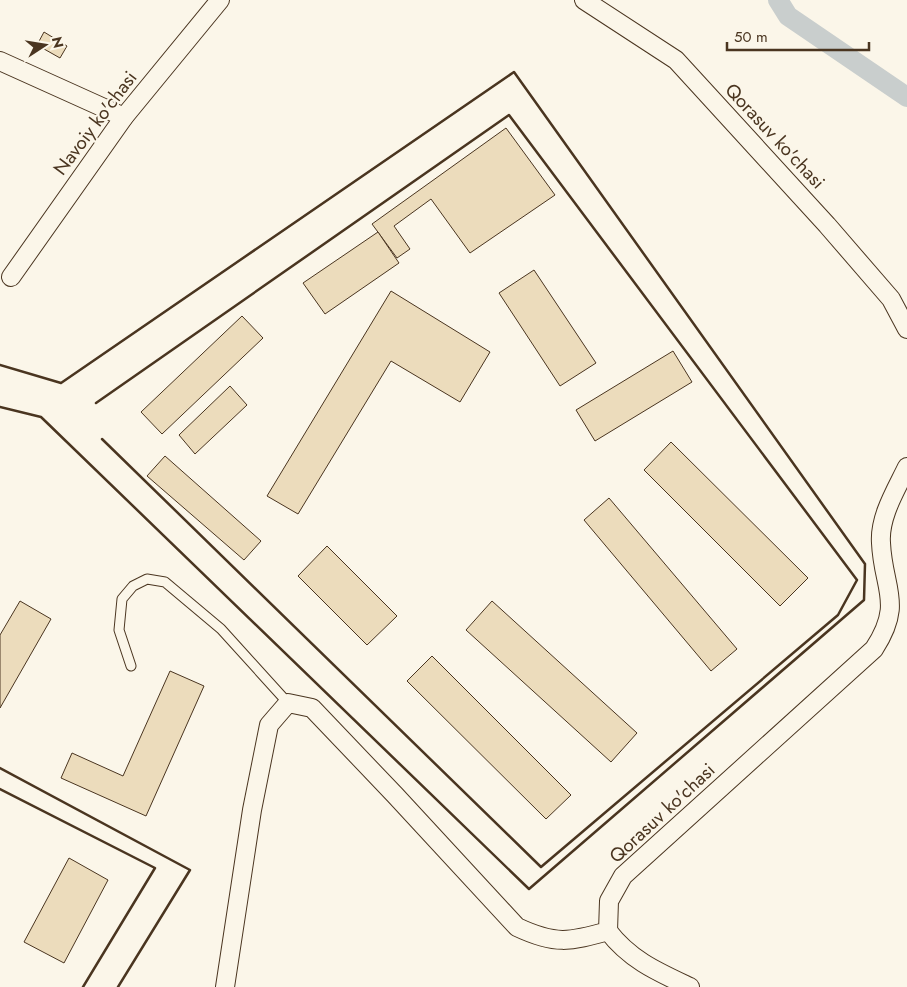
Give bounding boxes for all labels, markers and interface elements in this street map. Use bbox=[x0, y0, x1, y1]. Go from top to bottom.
north arrow bbox=[20, 20, 70, 70]
scale bar bbox=[727, 20, 870, 52]
text: 50 m bbox=[734, 26, 768, 48]
text: N bbox=[47, 35, 69, 50]
street label: Navoiy ko'chasi bbox=[47, 65, 143, 181]
street label: Qorasuv ko'chasi bbox=[719, 77, 831, 195]
street label: Qorasuv ko'chasi bbox=[603, 757, 721, 869]

